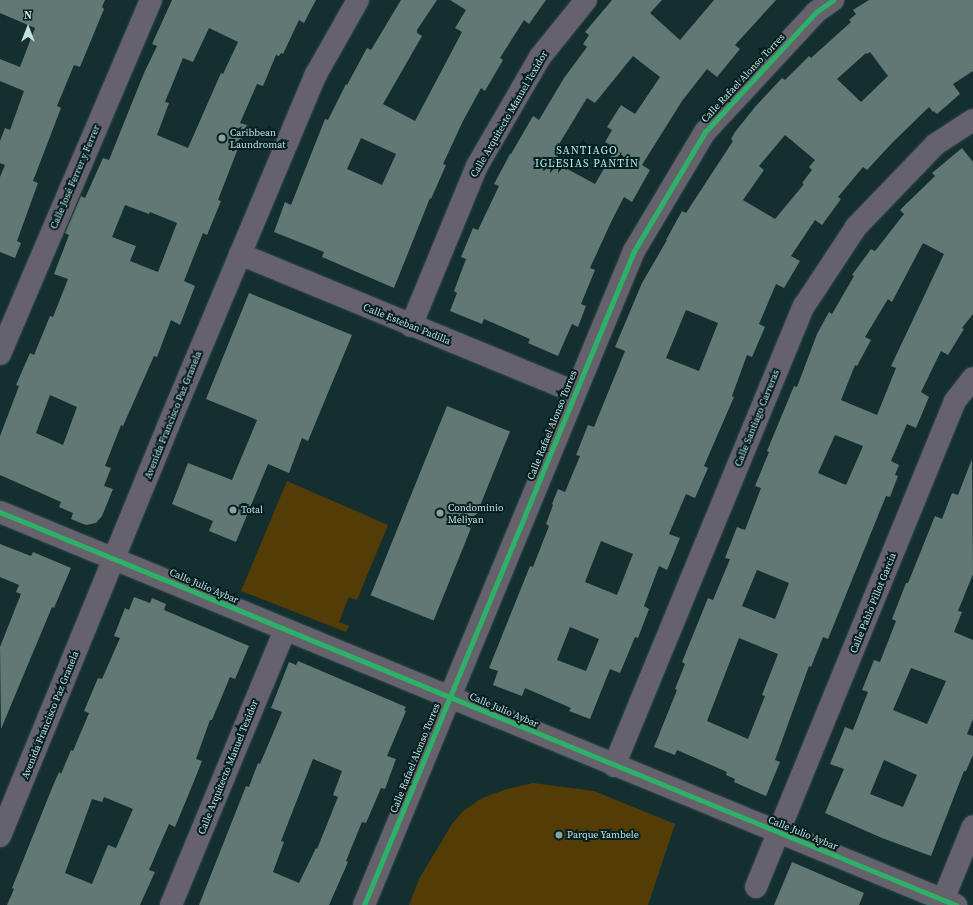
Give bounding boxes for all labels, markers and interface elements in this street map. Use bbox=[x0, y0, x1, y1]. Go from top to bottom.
north arrow bbox=[8, 8, 48, 48]
text: N bbox=[24, 8, 32, 23]
street label: Calle Rafael Alonso Torres bbox=[699, 31, 787, 125]
street label: Calle Arquitecto Manuel Texidor bbox=[468, 49, 550, 179]
street label: Calle José Ferrer y Ferrer bbox=[48, 123, 102, 231]
place label: Caribbean Laundromat bbox=[230, 126, 286, 150]
marker: Caribbean Laundromat bbox=[217, 133, 227, 143]
district label: SANTIAGO IGLESIAS PANTÍN bbox=[535, 145, 639, 171]
street label: Calle Esteban Padilla bbox=[362, 301, 452, 347]
street label: Avenida Francisco Paz Granela bbox=[142, 349, 204, 481]
street label: Calle Rafael Alonso Torres bbox=[524, 368, 580, 482]
street label: Calle Santiago Carreras bbox=[732, 368, 782, 468]
place label: Condominio Meliyan bbox=[448, 501, 504, 524]
place label: Total bbox=[241, 504, 263, 516]
marker: Total bbox=[228, 505, 238, 515]
marker: Condominio Meliyan bbox=[435, 508, 445, 518]
street label: Calle Pablo Pillot García bbox=[847, 551, 899, 655]
street label: Calle Julio Aybar bbox=[168, 566, 240, 606]
street label: Avenida Francisco Paz Granela bbox=[19, 649, 81, 781]
street label: Calle Julio Aybar bbox=[468, 690, 540, 730]
street label: Calle Arquitecto Manuel Texidor bbox=[195, 698, 261, 836]
street label: Calle Rafael Alonso Torres bbox=[387, 701, 443, 815]
street label: Calle Julio Aybar bbox=[766, 814, 840, 852]
place label: Parque Yambele bbox=[567, 829, 639, 841]
marker: Parque Yambele bbox=[554, 830, 564, 840]

